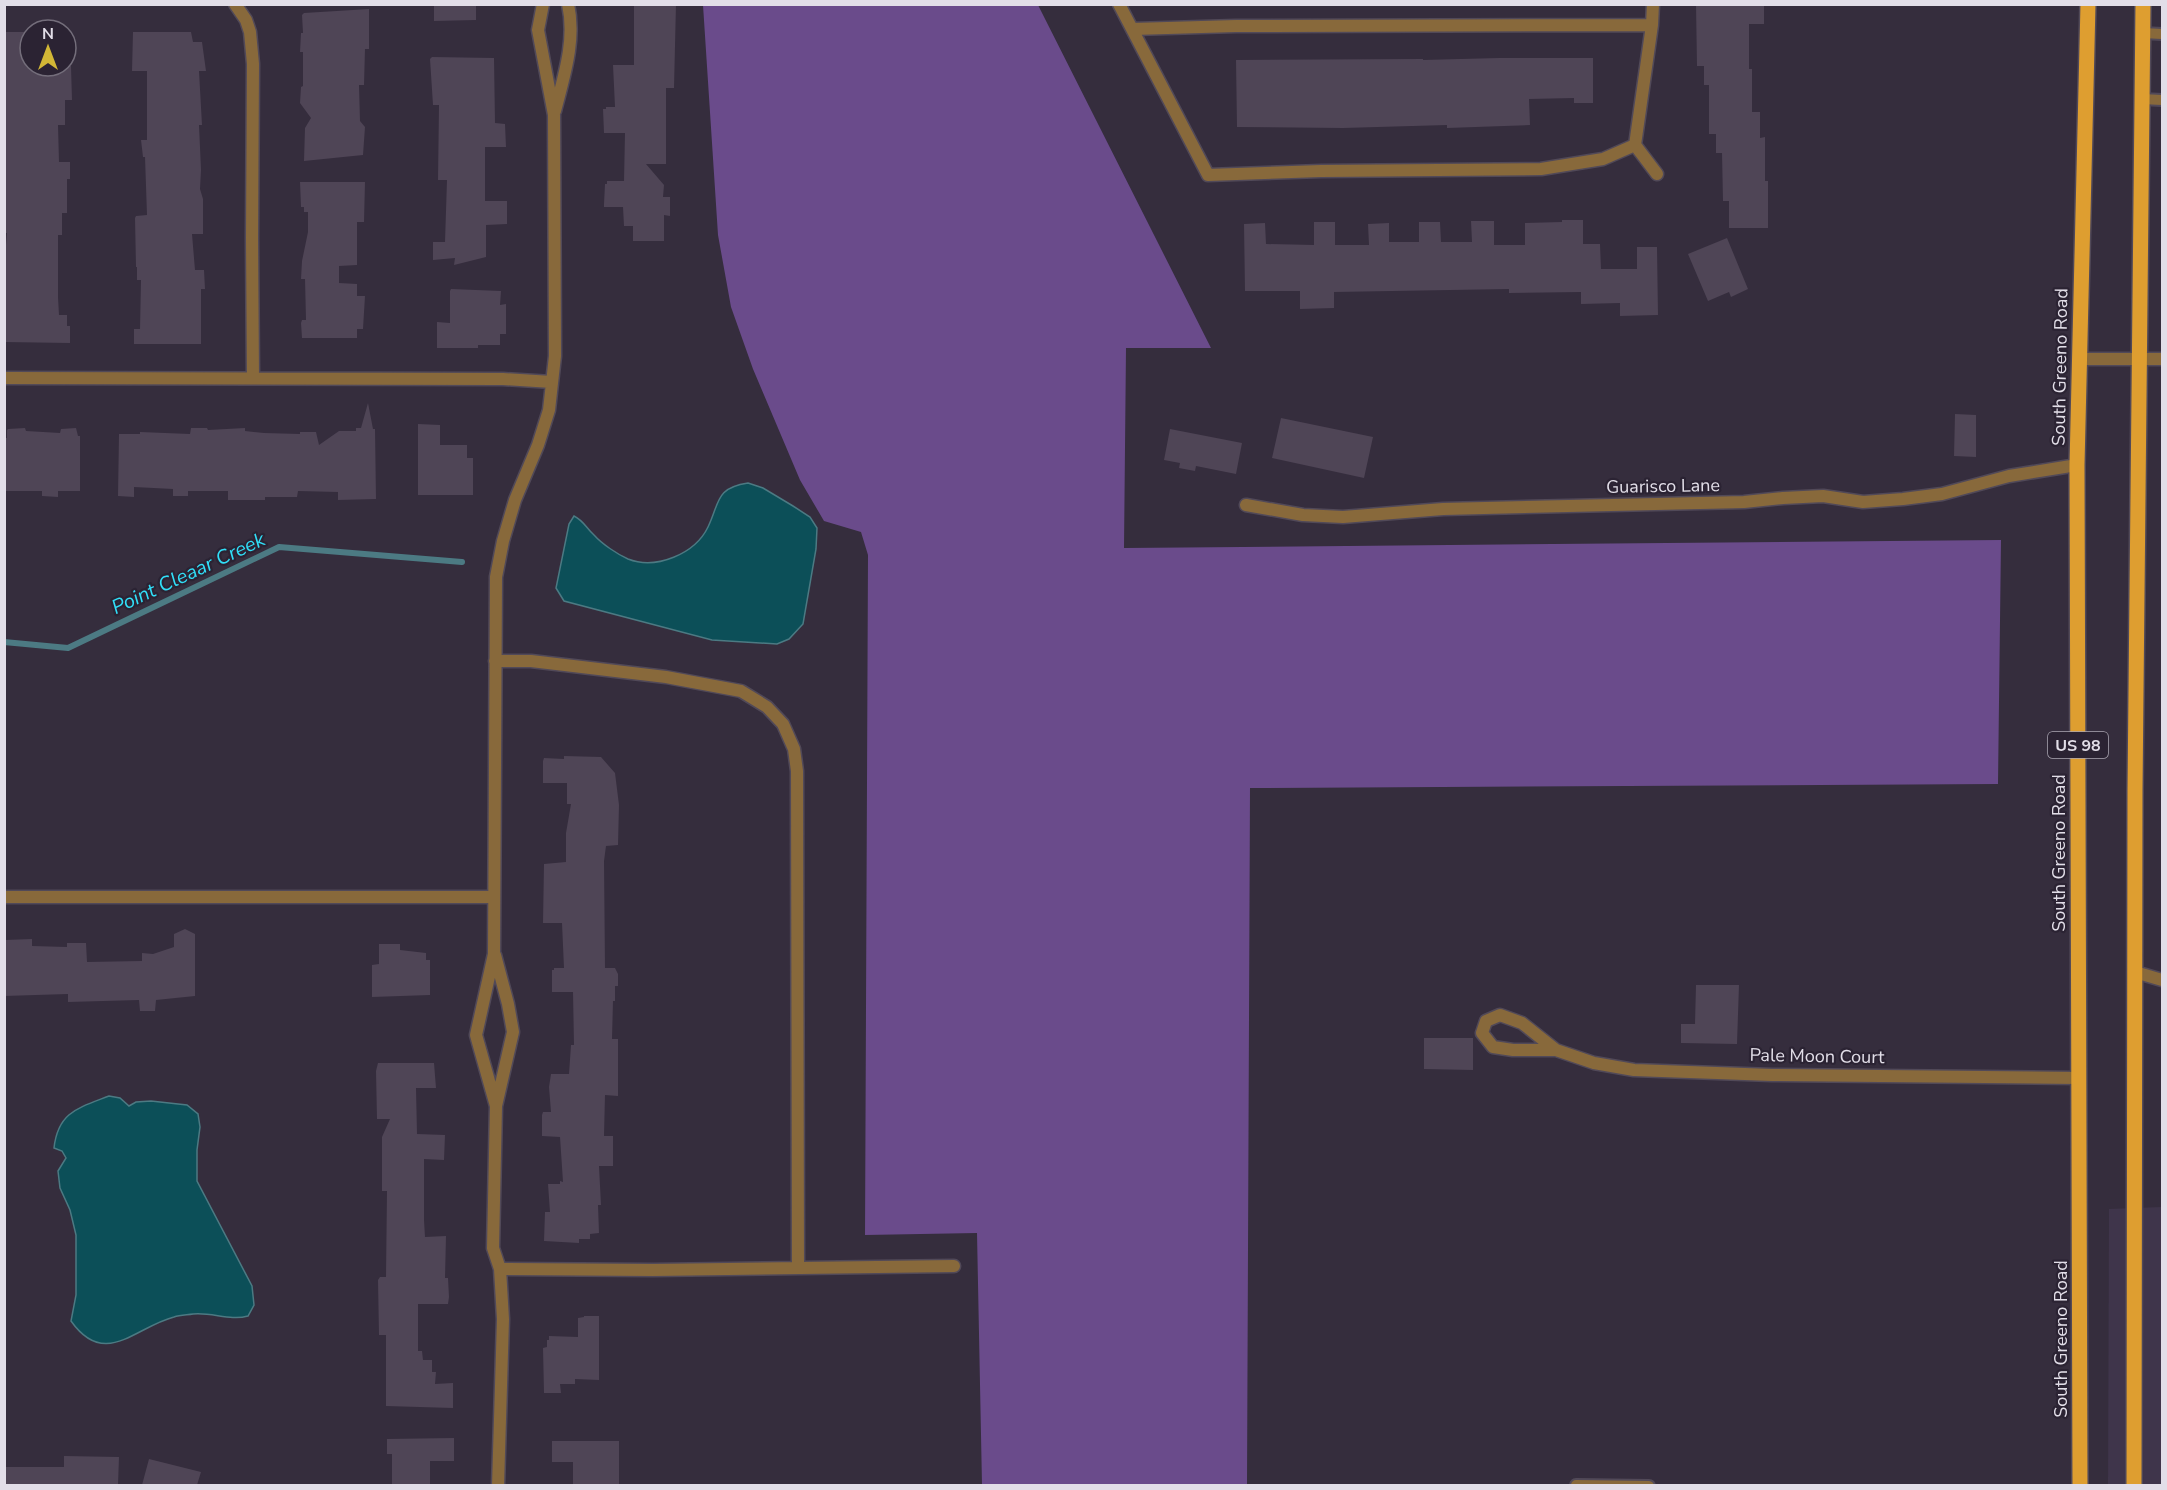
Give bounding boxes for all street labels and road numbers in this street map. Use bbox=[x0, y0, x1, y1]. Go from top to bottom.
street label: South Greeno Road bbox=[2047, 288, 2073, 446]
street label: Guarisco Lane bbox=[1606, 473, 1720, 499]
road number: US 98 bbox=[2048, 732, 2108, 758]
street label: South Greeno Road bbox=[2047, 774, 2071, 932]
street label: Pale Moon Court bbox=[1749, 1043, 1885, 1069]
street label: South Greeno Road bbox=[2049, 1260, 2073, 1418]

